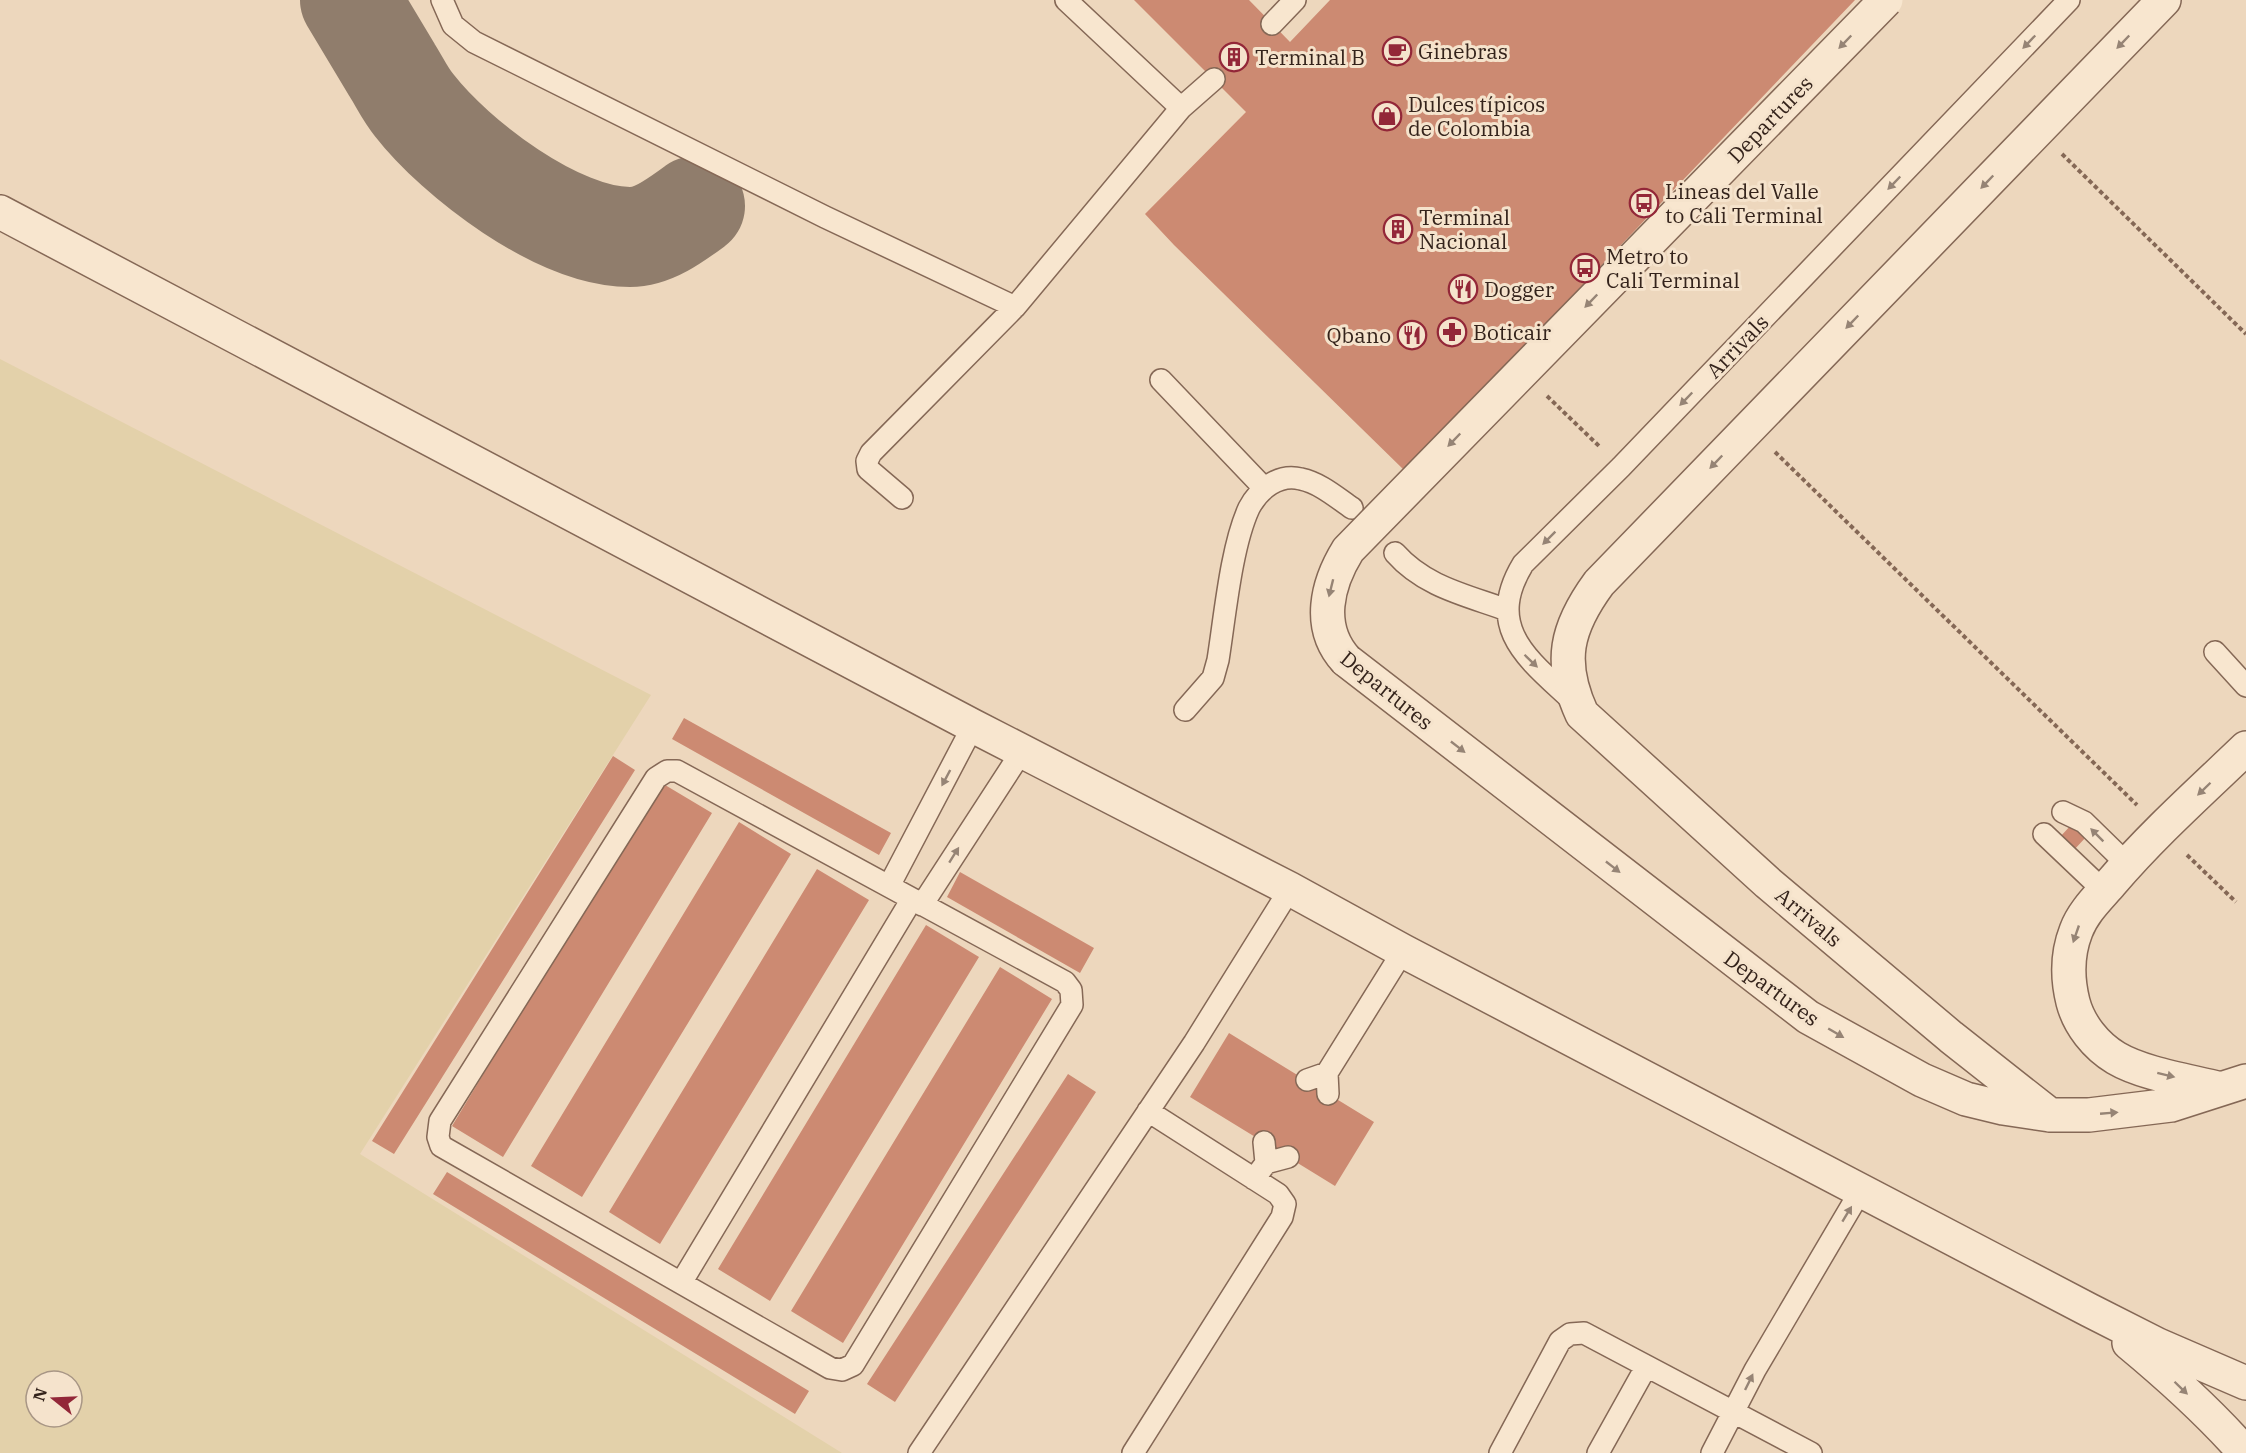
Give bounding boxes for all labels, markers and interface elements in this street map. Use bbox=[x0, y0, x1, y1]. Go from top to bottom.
one-way arrow bbox=[1839, 34, 1853, 48]
cafe icon: Ginebras bbox=[1381, 35, 1413, 67]
one-way arrow bbox=[2022, 35, 2036, 49]
one-way arrow bbox=[2117, 35, 2131, 49]
place label: Ginebras bbox=[1418, 37, 1508, 65]
building icon: Terminal B bbox=[1218, 41, 1250, 73]
place label: Terminal B bbox=[1255, 43, 1365, 71]
street label: Departures bbox=[1721, 69, 1819, 169]
place label: Dulces típicos de Colombia bbox=[1408, 90, 1545, 142]
shop icon: Dulces típicos de Colombia bbox=[1371, 100, 1403, 132]
one-way arrow bbox=[1887, 175, 1901, 189]
one-way arrow bbox=[1981, 175, 1995, 189]
place label: Lineas del Valle to Cali Terminal bbox=[1665, 177, 1823, 229]
bus stop icon: Lineas del Valle to Cali Terminal bbox=[1628, 187, 1660, 219]
place label: Terminal Nacional bbox=[1419, 203, 1510, 255]
building icon: Terminal Nacional bbox=[1382, 213, 1414, 245]
place label: Metro to Cali Terminal bbox=[1606, 242, 1740, 294]
bus stop icon: Metro to Cali Terminal bbox=[1569, 252, 1601, 284]
restaurant icon: Dogger bbox=[1447, 273, 1479, 305]
place label: Dogger bbox=[1484, 275, 1555, 303]
one-way arrow bbox=[1584, 293, 1598, 308]
street label: Arrivals bbox=[1700, 308, 1774, 384]
one-way arrow bbox=[1845, 314, 1859, 328]
pharmacy icon: Boticair bbox=[1436, 316, 1468, 348]
place label: Boticair bbox=[1473, 318, 1552, 346]
restaurant icon: Qbano bbox=[1396, 319, 1428, 351]
place label: Qbano bbox=[1326, 321, 1391, 349]
one-way arrow bbox=[1679, 392, 1693, 407]
one-way arrow bbox=[1448, 432, 1462, 446]
one-way arrow bbox=[1709, 454, 1723, 468]
one-way arrow bbox=[1541, 531, 1556, 545]
one-way arrow bbox=[1326, 579, 1336, 597]
street label: Departures bbox=[1335, 644, 1439, 736]
one-way arrow bbox=[1523, 654, 1537, 668]
one-way arrow bbox=[1451, 741, 1466, 753]
one-way arrow bbox=[941, 770, 951, 787]
one-way arrow bbox=[2197, 782, 2212, 795]
one-way arrow bbox=[2091, 829, 2105, 843]
one-way arrow bbox=[948, 848, 960, 864]
one-way arrow bbox=[1605, 860, 1620, 872]
street label: Arrivals bbox=[1770, 881, 1848, 953]
one-way arrow bbox=[2071, 925, 2081, 943]
street label: Departures bbox=[1719, 944, 1825, 1032]
one-way arrow bbox=[1828, 1028, 1845, 1038]
one-way arrow bbox=[2157, 1071, 2175, 1081]
one-way arrow bbox=[2099, 1108, 2118, 1118]
one-way arrow bbox=[1841, 1206, 1852, 1222]
north arrow bbox=[24, 1369, 84, 1429]
one-way arrow bbox=[1744, 1374, 1754, 1391]
one-way arrow bbox=[2174, 1381, 2188, 1395]
text: N bbox=[28, 1385, 51, 1403]

